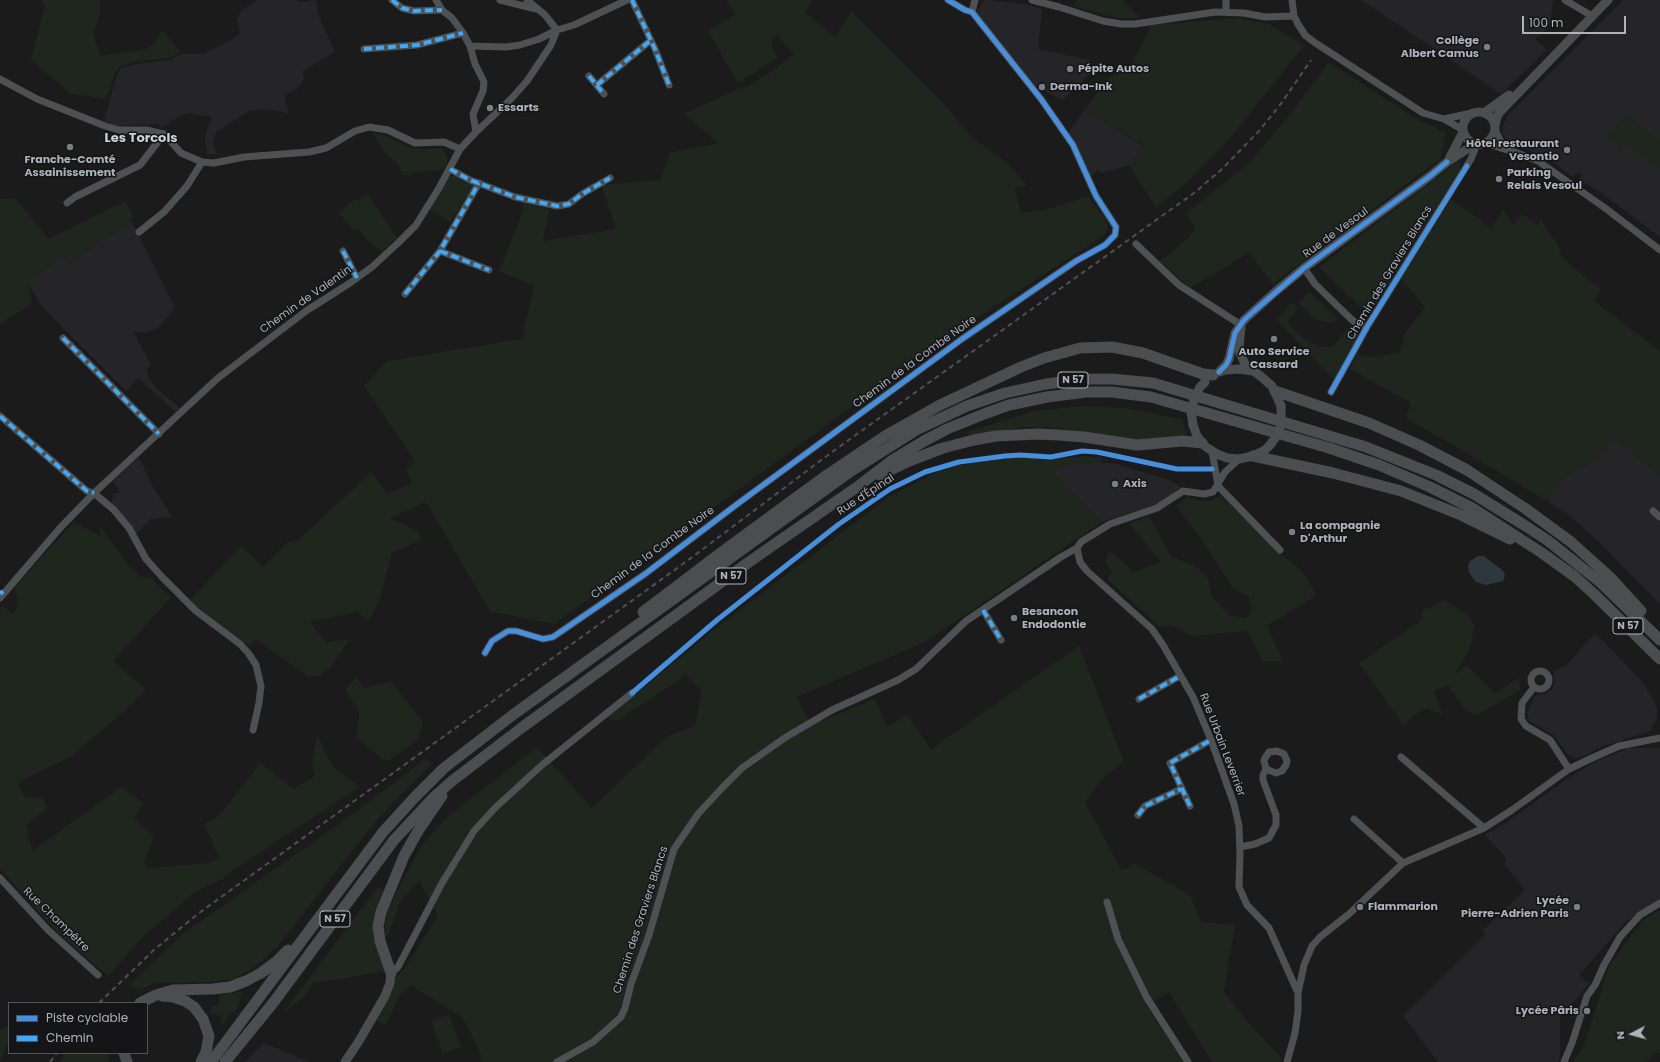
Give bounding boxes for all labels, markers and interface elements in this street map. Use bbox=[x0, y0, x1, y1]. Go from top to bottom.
scale bar bbox=[1524, 8, 1628, 34]
text: 100 m bbox=[1529, 14, 1563, 31]
place label: Collège Albert Camus bbox=[1401, 34, 1479, 60]
marker: Collège Albert Camus bbox=[1482, 42, 1492, 52]
place label: Pépite Autos bbox=[1078, 62, 1149, 76]
marker: Pépite Autos bbox=[1065, 64, 1075, 74]
place label: Derma-Ink bbox=[1050, 80, 1112, 94]
marker: Derma-Ink bbox=[1037, 82, 1047, 92]
place label: Essarts bbox=[498, 101, 539, 115]
marker: Essarts bbox=[485, 103, 495, 113]
district label: Les Torcols bbox=[105, 131, 177, 147]
place label: Hôtel restaurant Vesontio bbox=[1466, 137, 1559, 163]
marker: Franche-Comté Assainissement bbox=[65, 142, 75, 152]
marker: Hôtel restaurant Vesontio bbox=[1562, 145, 1572, 155]
place label: Franche-Comté Assainissement bbox=[24, 153, 116, 179]
place label: Parking Relais Vesoul bbox=[1507, 166, 1582, 192]
marker: Parking Relais Vesoul bbox=[1494, 174, 1504, 184]
street label: Chemin des Graviers Blancs bbox=[1345, 204, 1435, 342]
street label: Rue de Vesoul bbox=[1301, 205, 1371, 261]
street label: Chemin de Valentin bbox=[258, 263, 354, 337]
street label: Chemin de la Combe Noire bbox=[851, 313, 979, 411]
marker: Auto Service Cassard bbox=[1269, 334, 1279, 344]
place label: Auto Service Cassard bbox=[1238, 345, 1310, 371]
road number: N 57 bbox=[1058, 372, 1088, 388]
street label: Rue d'Épinal bbox=[835, 472, 897, 518]
place label: Axis bbox=[1123, 477, 1147, 491]
marker: Axis bbox=[1110, 479, 1120, 489]
street label: Chemin de la Combe Noire bbox=[589, 504, 717, 602]
place label: La compagnie D'Arthur bbox=[1300, 519, 1380, 545]
marker: La compagnie D'Arthur bbox=[1287, 527, 1297, 537]
road number: N 57 bbox=[716, 568, 746, 584]
place label: Besancon Endodontie bbox=[1022, 605, 1086, 631]
marker: Besancon Endodontie bbox=[1009, 613, 1019, 623]
road number: N 57 bbox=[1613, 618, 1643, 634]
street label: Rue Urbain Leverrier bbox=[1196, 692, 1248, 798]
street label: Chemin des Graviers Blancs bbox=[611, 845, 671, 995]
street label: Rue Champêtre bbox=[20, 885, 92, 955]
place label: Lycée Pierre-Adrien Paris bbox=[1461, 894, 1569, 920]
place label: Flammarion bbox=[1368, 900, 1438, 914]
marker: Flammarion bbox=[1355, 902, 1365, 912]
marker: Lycée Pierre-Adrien Paris bbox=[1572, 902, 1582, 912]
road number: N 57 bbox=[320, 911, 350, 927]
legend bbox=[8, 1002, 148, 1054]
place label: Lycée Pâris bbox=[1516, 1004, 1579, 1018]
marker: Lycée Pâris bbox=[1582, 1006, 1592, 1016]
text: Piste cyclable bbox=[46, 1009, 128, 1026]
north arrow bbox=[1612, 1014, 1652, 1054]
text: Chemin bbox=[46, 1029, 93, 1046]
text: N bbox=[1612, 1030, 1628, 1040]

